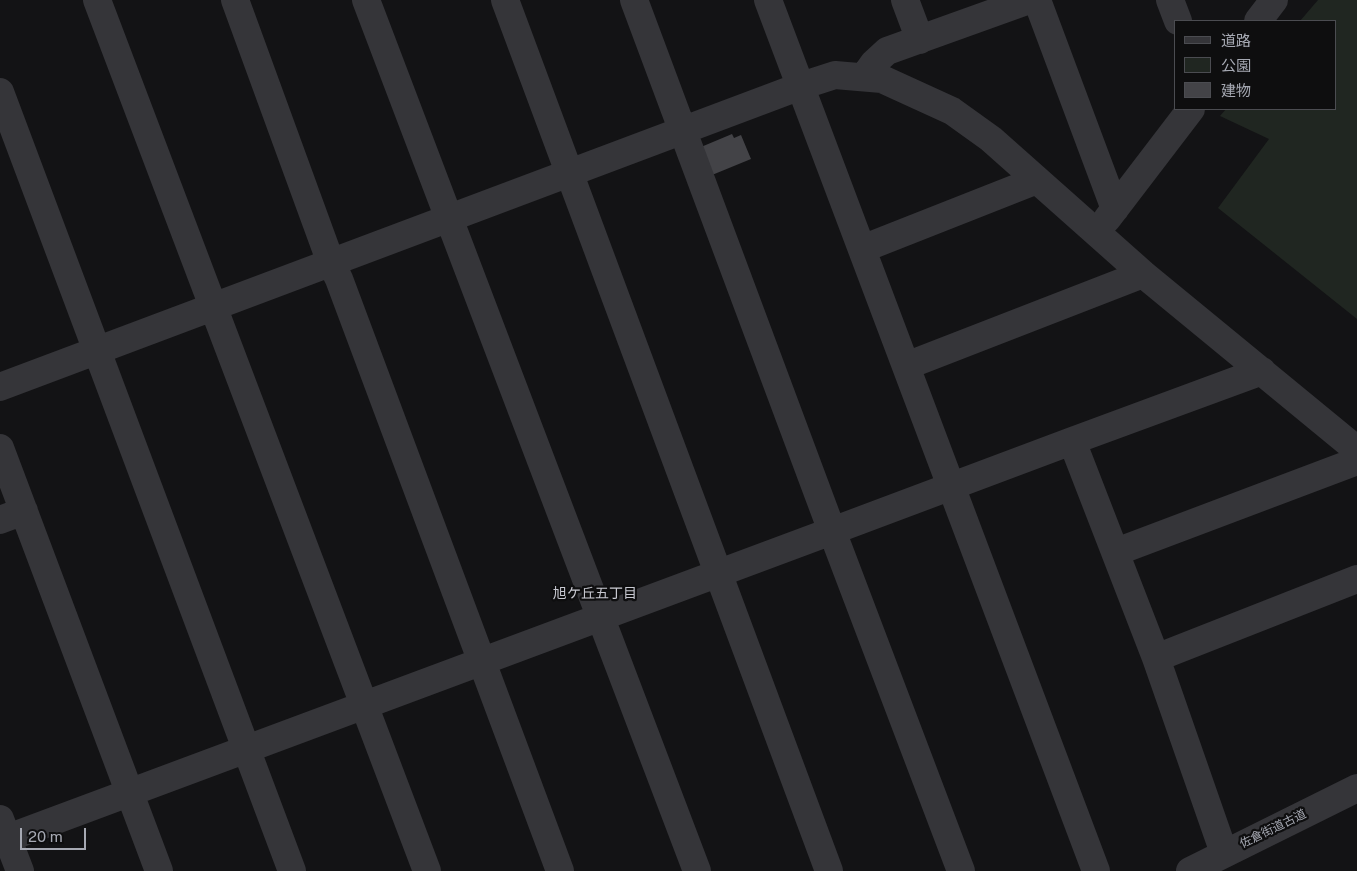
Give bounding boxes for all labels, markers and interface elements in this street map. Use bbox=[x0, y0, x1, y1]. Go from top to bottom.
legend bbox=[1174, 20, 1337, 110]
text: 道路 bbox=[1221, 32, 1251, 49]
text: 公園 bbox=[1221, 57, 1251, 74]
text: 建物 bbox=[1221, 82, 1251, 99]
district label: 旭ケ丘五丁目 bbox=[553, 586, 637, 602]
street label: 佐倉街道古道 bbox=[1237, 807, 1309, 851]
scale bar bbox=[22, 818, 89, 850]
text: 20 m bbox=[28, 828, 63, 845]

